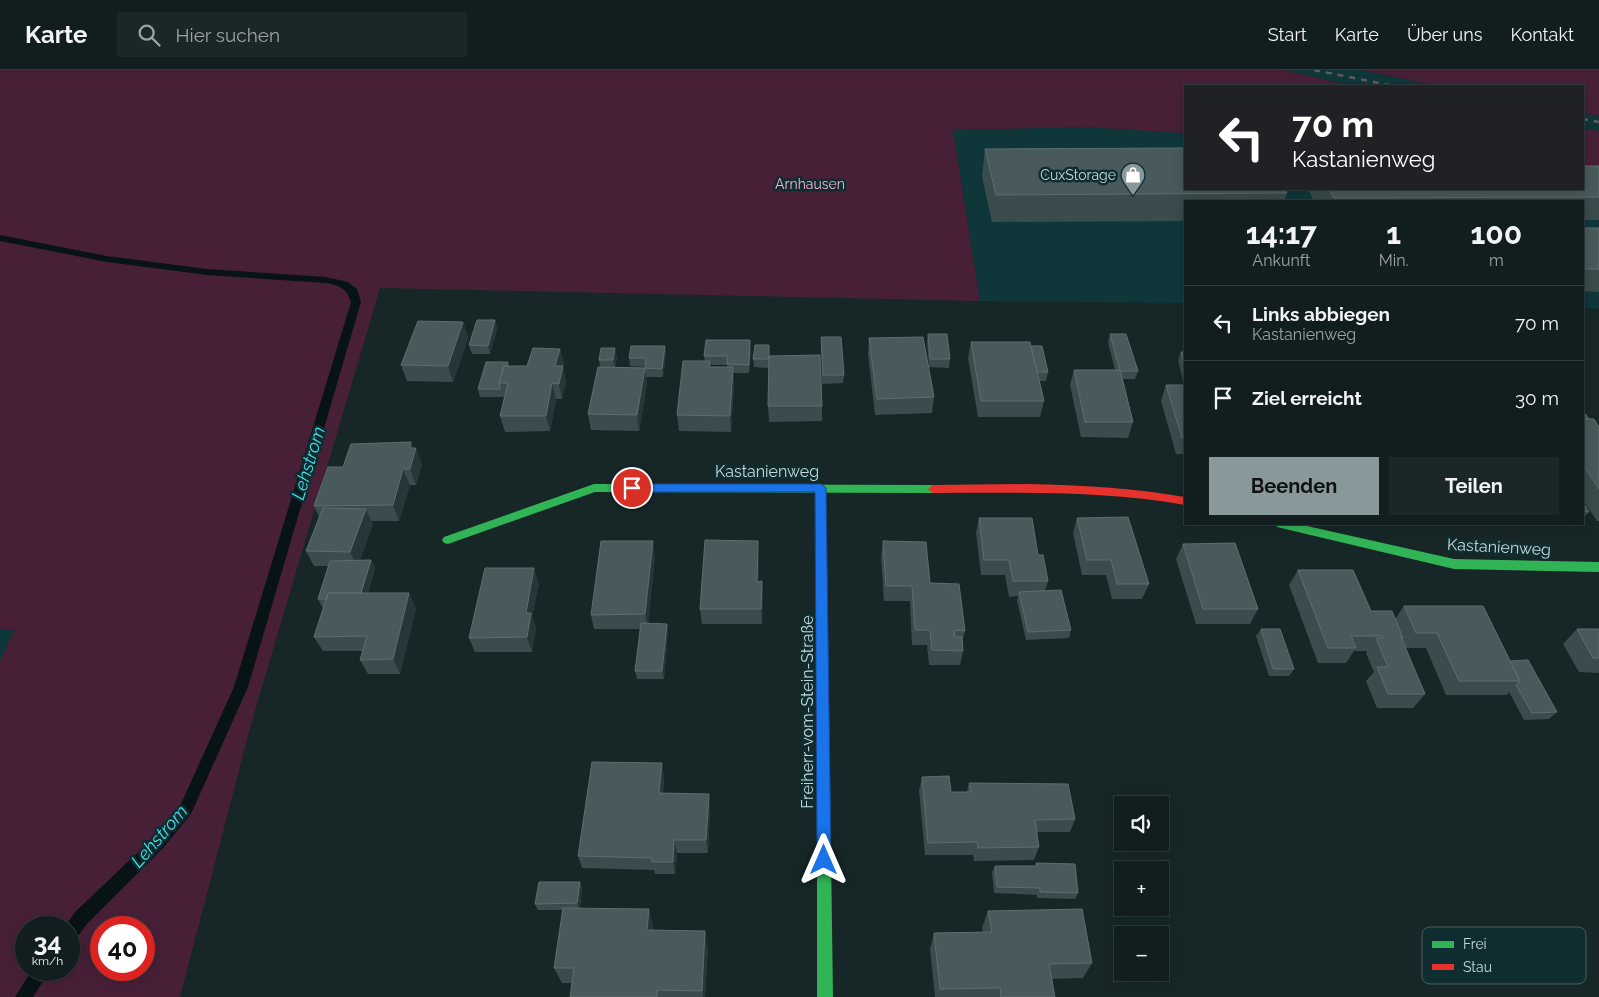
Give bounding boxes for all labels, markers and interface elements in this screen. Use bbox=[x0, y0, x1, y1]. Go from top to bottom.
search box bbox=[117, 12, 467, 57]
text: Karte bbox=[25, 20, 87, 49]
icon: search bbox=[135, 21, 163, 49]
text: Hier suchen bbox=[175, 24, 280, 46]
text: Start bbox=[1268, 24, 1307, 45]
text: Karte bbox=[1335, 24, 1379, 45]
text: Über uns bbox=[1407, 24, 1482, 45]
text: Kontakt bbox=[1510, 24, 1574, 45]
text: 70 m bbox=[1292, 104, 1374, 145]
icon: left bbox=[1209, 105, 1274, 170]
text: Kastanienweg bbox=[1292, 146, 1435, 172]
shop icon: CuxStorage bbox=[1120, 162, 1146, 196]
place label: CuxStorage bbox=[1040, 167, 1116, 183]
park label: Arnhausen bbox=[775, 176, 845, 192]
text: 14:17 bbox=[1246, 216, 1317, 251]
text: 1 bbox=[1386, 216, 1401, 251]
text: 100 bbox=[1470, 216, 1522, 251]
text: Ankunft bbox=[1252, 251, 1310, 270]
text: Min. bbox=[1379, 251, 1409, 270]
text: m bbox=[1489, 251, 1504, 270]
text: Links abbiegen bbox=[1252, 303, 1390, 325]
icon: left bbox=[1209, 309, 1237, 337]
text: 70 m bbox=[1515, 312, 1559, 334]
text: Kastanienweg bbox=[1252, 325, 1356, 344]
icon: arrive bbox=[1209, 384, 1237, 412]
text: Ziel erreicht bbox=[1252, 387, 1362, 409]
text: 30 m bbox=[1515, 387, 1559, 409]
water label: Lehstrom bbox=[287, 424, 329, 502]
button: Beenden bbox=[1209, 457, 1379, 515]
button: Teilen bbox=[1389, 457, 1559, 515]
street label: Kastanienweg bbox=[715, 462, 819, 481]
pin bbox=[611, 467, 653, 509]
icon: arrive bbox=[618, 474, 646, 502]
street label: Kastanienweg bbox=[1446, 535, 1552, 559]
street label: Freiherr-vom-Stein-Straße bbox=[798, 615, 817, 809]
map controls bbox=[1114, 796, 1169, 981]
button: sound bbox=[1114, 796, 1169, 851]
water label: Lehstrom bbox=[126, 801, 192, 871]
position arrow bbox=[797, 833, 849, 885]
button: + bbox=[1114, 861, 1169, 916]
speed limit sign: 40 bbox=[90, 916, 155, 981]
button: − bbox=[1114, 926, 1169, 981]
text: 34 bbox=[33, 927, 62, 957]
legend bbox=[1422, 927, 1586, 984]
text: Frei bbox=[1463, 936, 1487, 952]
text: km/h bbox=[32, 954, 63, 968]
text: Stau bbox=[1463, 959, 1492, 975]

